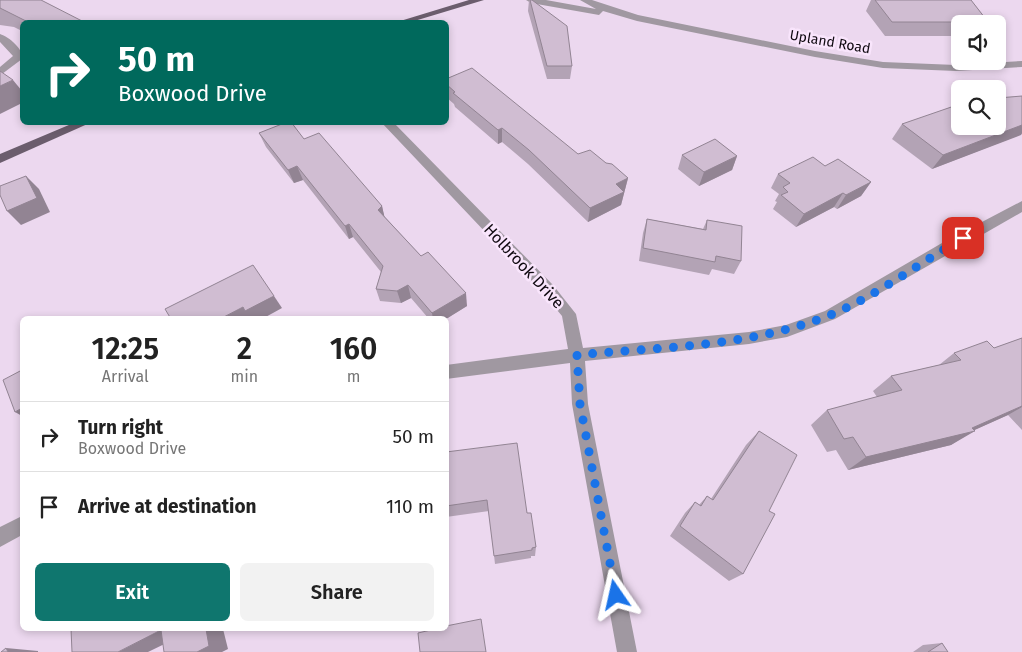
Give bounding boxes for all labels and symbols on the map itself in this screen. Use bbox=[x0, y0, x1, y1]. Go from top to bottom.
street label: Upland Road bbox=[788, 27, 872, 57]
pin bbox=[942, 217, 984, 259]
street label: Holbrook Drive bbox=[480, 220, 568, 312]
position arrow bbox=[589, 568, 641, 620]

